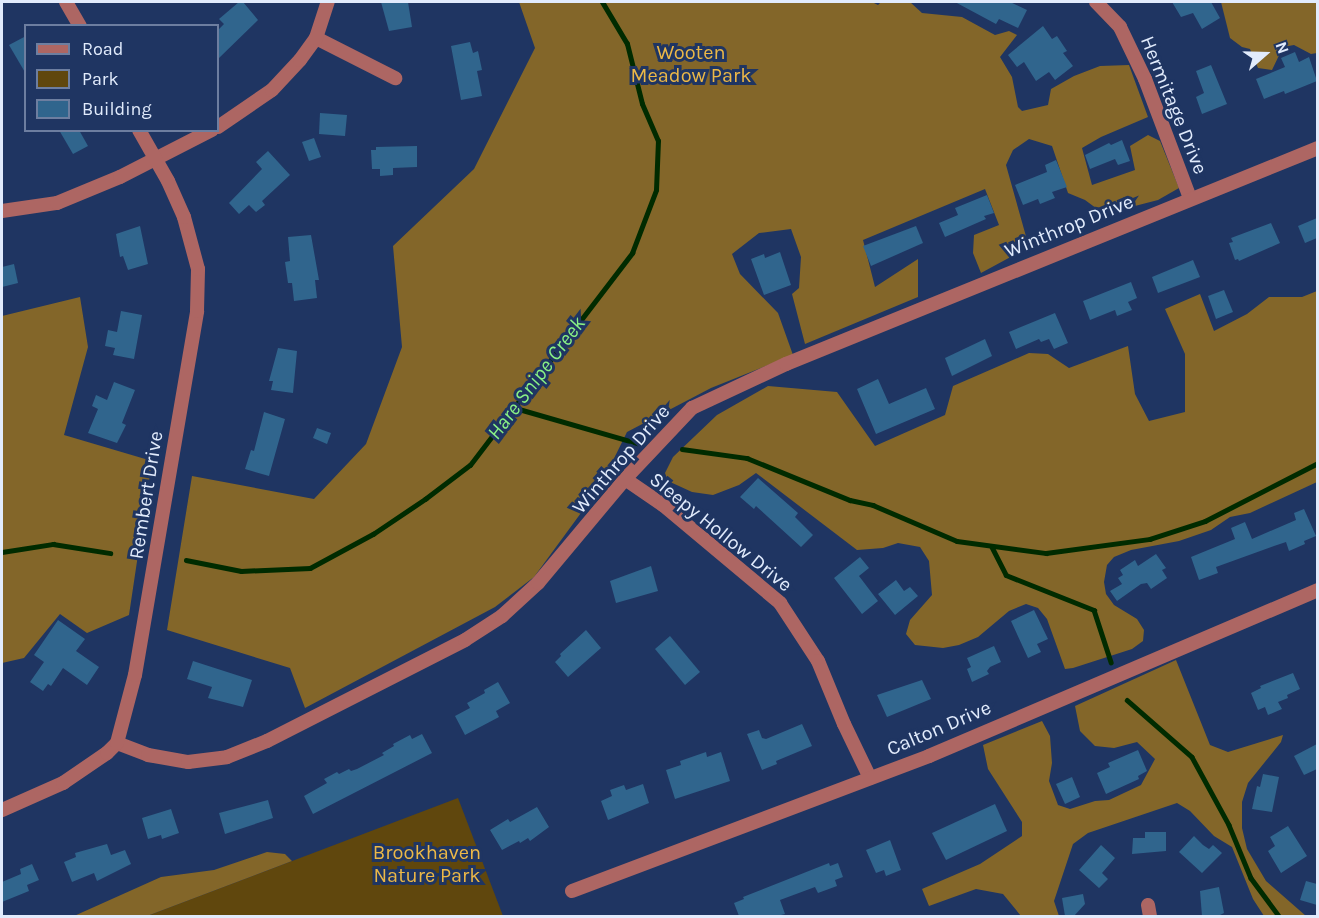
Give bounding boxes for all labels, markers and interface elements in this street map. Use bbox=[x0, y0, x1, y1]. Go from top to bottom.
legend bbox=[24, 24, 219, 132]
north arrow bbox=[1235, 24, 1295, 84]
street label: Hermitage Drive bbox=[1135, 32, 1213, 178]
text: Road bbox=[82, 38, 123, 60]
text: N bbox=[1271, 39, 1293, 56]
park label: Wooten Meadow Park bbox=[631, 41, 751, 88]
text: Park bbox=[82, 68, 119, 90]
text: Building bbox=[82, 98, 152, 120]
street label: Winthrop Drive bbox=[1001, 189, 1137, 263]
water label: Hare Snipe Creek bbox=[482, 312, 590, 444]
street label: Winthrop Drive bbox=[567, 400, 675, 518]
street label: Rembert Drive bbox=[124, 429, 168, 561]
street label: Sleepy Hollow Drive bbox=[645, 467, 797, 597]
street label: Calton Drive bbox=[883, 695, 995, 761]
park label: Brookhaven Nature Park bbox=[373, 841, 481, 888]

